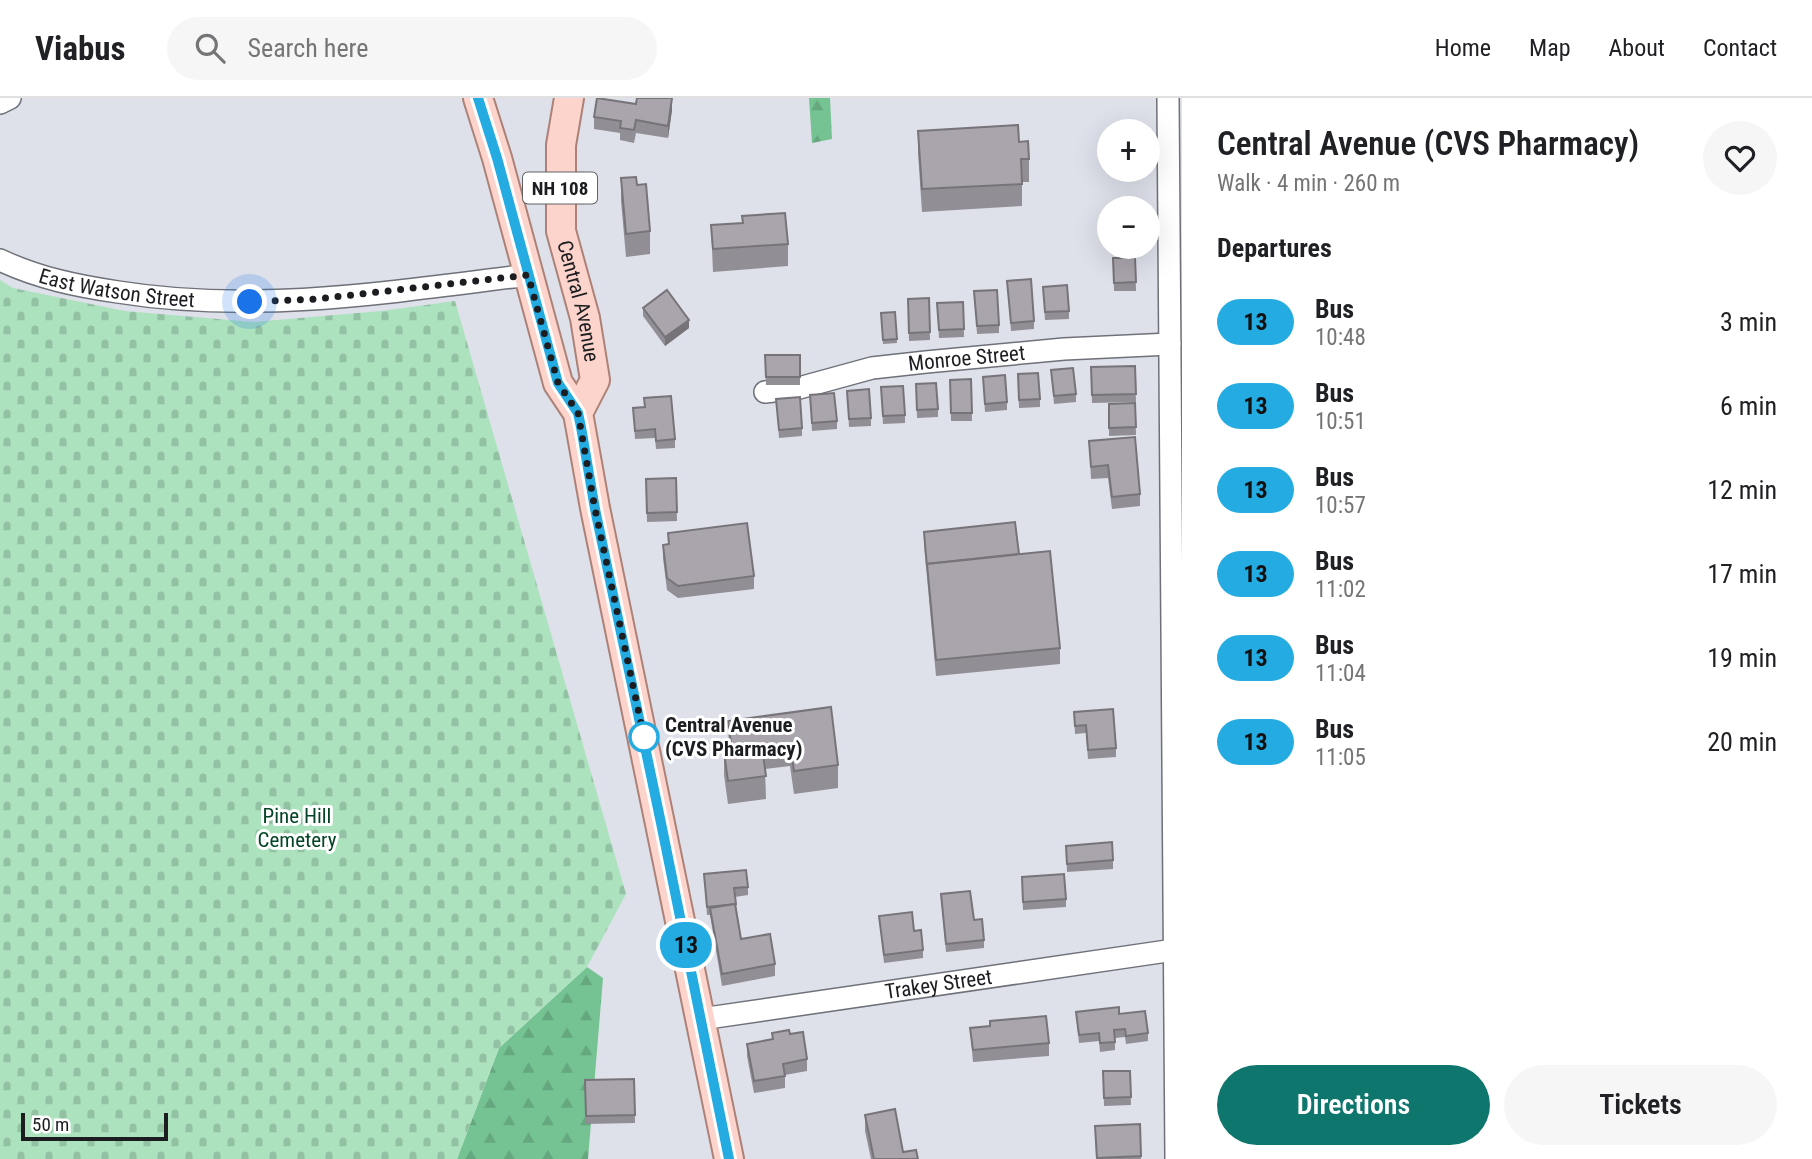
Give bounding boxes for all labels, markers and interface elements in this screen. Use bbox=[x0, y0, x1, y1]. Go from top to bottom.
search box bbox=[167, 17, 657, 80]
text: Viabus bbox=[35, 29, 125, 68]
icon: search bbox=[191, 29, 229, 67]
text: Search here bbox=[247, 33, 368, 63]
text: Home bbox=[1435, 34, 1491, 62]
text: Map bbox=[1529, 34, 1571, 62]
text: About bbox=[1609, 34, 1665, 62]
text: Contact bbox=[1703, 34, 1777, 62]
map controls bbox=[1097, 119, 1160, 259]
button: + bbox=[1097, 119, 1160, 182]
button: heart bbox=[1703, 121, 1777, 195]
text: Central Avenue (CVS Pharmacy) bbox=[1217, 124, 1639, 163]
text: Walk · 4 min · 260 m bbox=[1217, 170, 1400, 197]
road number: NH 108 bbox=[523, 172, 597, 204]
button: − bbox=[1097, 196, 1160, 259]
text: Departures bbox=[1217, 233, 1332, 263]
street label: Central Avenue bbox=[552, 238, 604, 364]
street label: East Watson Street bbox=[36, 264, 195, 312]
your location bbox=[232, 284, 267, 319]
text: Bus bbox=[1315, 294, 1354, 324]
text: 3 min bbox=[1720, 307, 1777, 337]
text: 13 bbox=[1243, 308, 1268, 336]
text: 10:48 bbox=[1315, 324, 1366, 351]
street label: Monroe Street bbox=[907, 341, 1026, 376]
text: Bus bbox=[1315, 378, 1354, 408]
text: 6 min bbox=[1720, 391, 1777, 421]
text: 13 bbox=[1243, 392, 1268, 420]
text: 10:51 bbox=[1315, 408, 1366, 435]
text: Bus bbox=[1315, 462, 1354, 492]
text: 12 min bbox=[1707, 475, 1777, 505]
text: 13 bbox=[1243, 476, 1268, 504]
text: 10:57 bbox=[1315, 492, 1366, 519]
text: Bus bbox=[1315, 546, 1354, 576]
text: 17 min bbox=[1707, 559, 1777, 589]
text: 13 bbox=[1243, 560, 1268, 588]
text: 11:02 bbox=[1315, 576, 1366, 603]
text: Bus bbox=[1315, 630, 1354, 660]
text: 19 min bbox=[1707, 643, 1777, 673]
text: 13 bbox=[1243, 644, 1268, 672]
text: 11:04 bbox=[1315, 660, 1366, 687]
place label: Central Avenue (CVS Pharmacy) bbox=[665, 713, 802, 761]
text: Bus bbox=[1315, 714, 1354, 744]
marker: Central Avenue (CVS Pharmacy) bbox=[629, 722, 659, 752]
text: 20 min bbox=[1707, 727, 1777, 757]
text: 13 bbox=[1243, 728, 1268, 756]
text: 11:05 bbox=[1315, 744, 1366, 771]
park label: Pine Hill Cemetery bbox=[258, 804, 337, 852]
line badge: 13 bbox=[654, 922, 718, 968]
text: 13 bbox=[674, 931, 698, 959]
street label: Trakey Street bbox=[883, 965, 994, 1004]
button: Directions bbox=[1217, 1065, 1490, 1145]
button: Tickets bbox=[1504, 1065, 1777, 1145]
scale bar bbox=[21, 1110, 168, 1142]
text: 50 m bbox=[32, 1113, 69, 1136]

